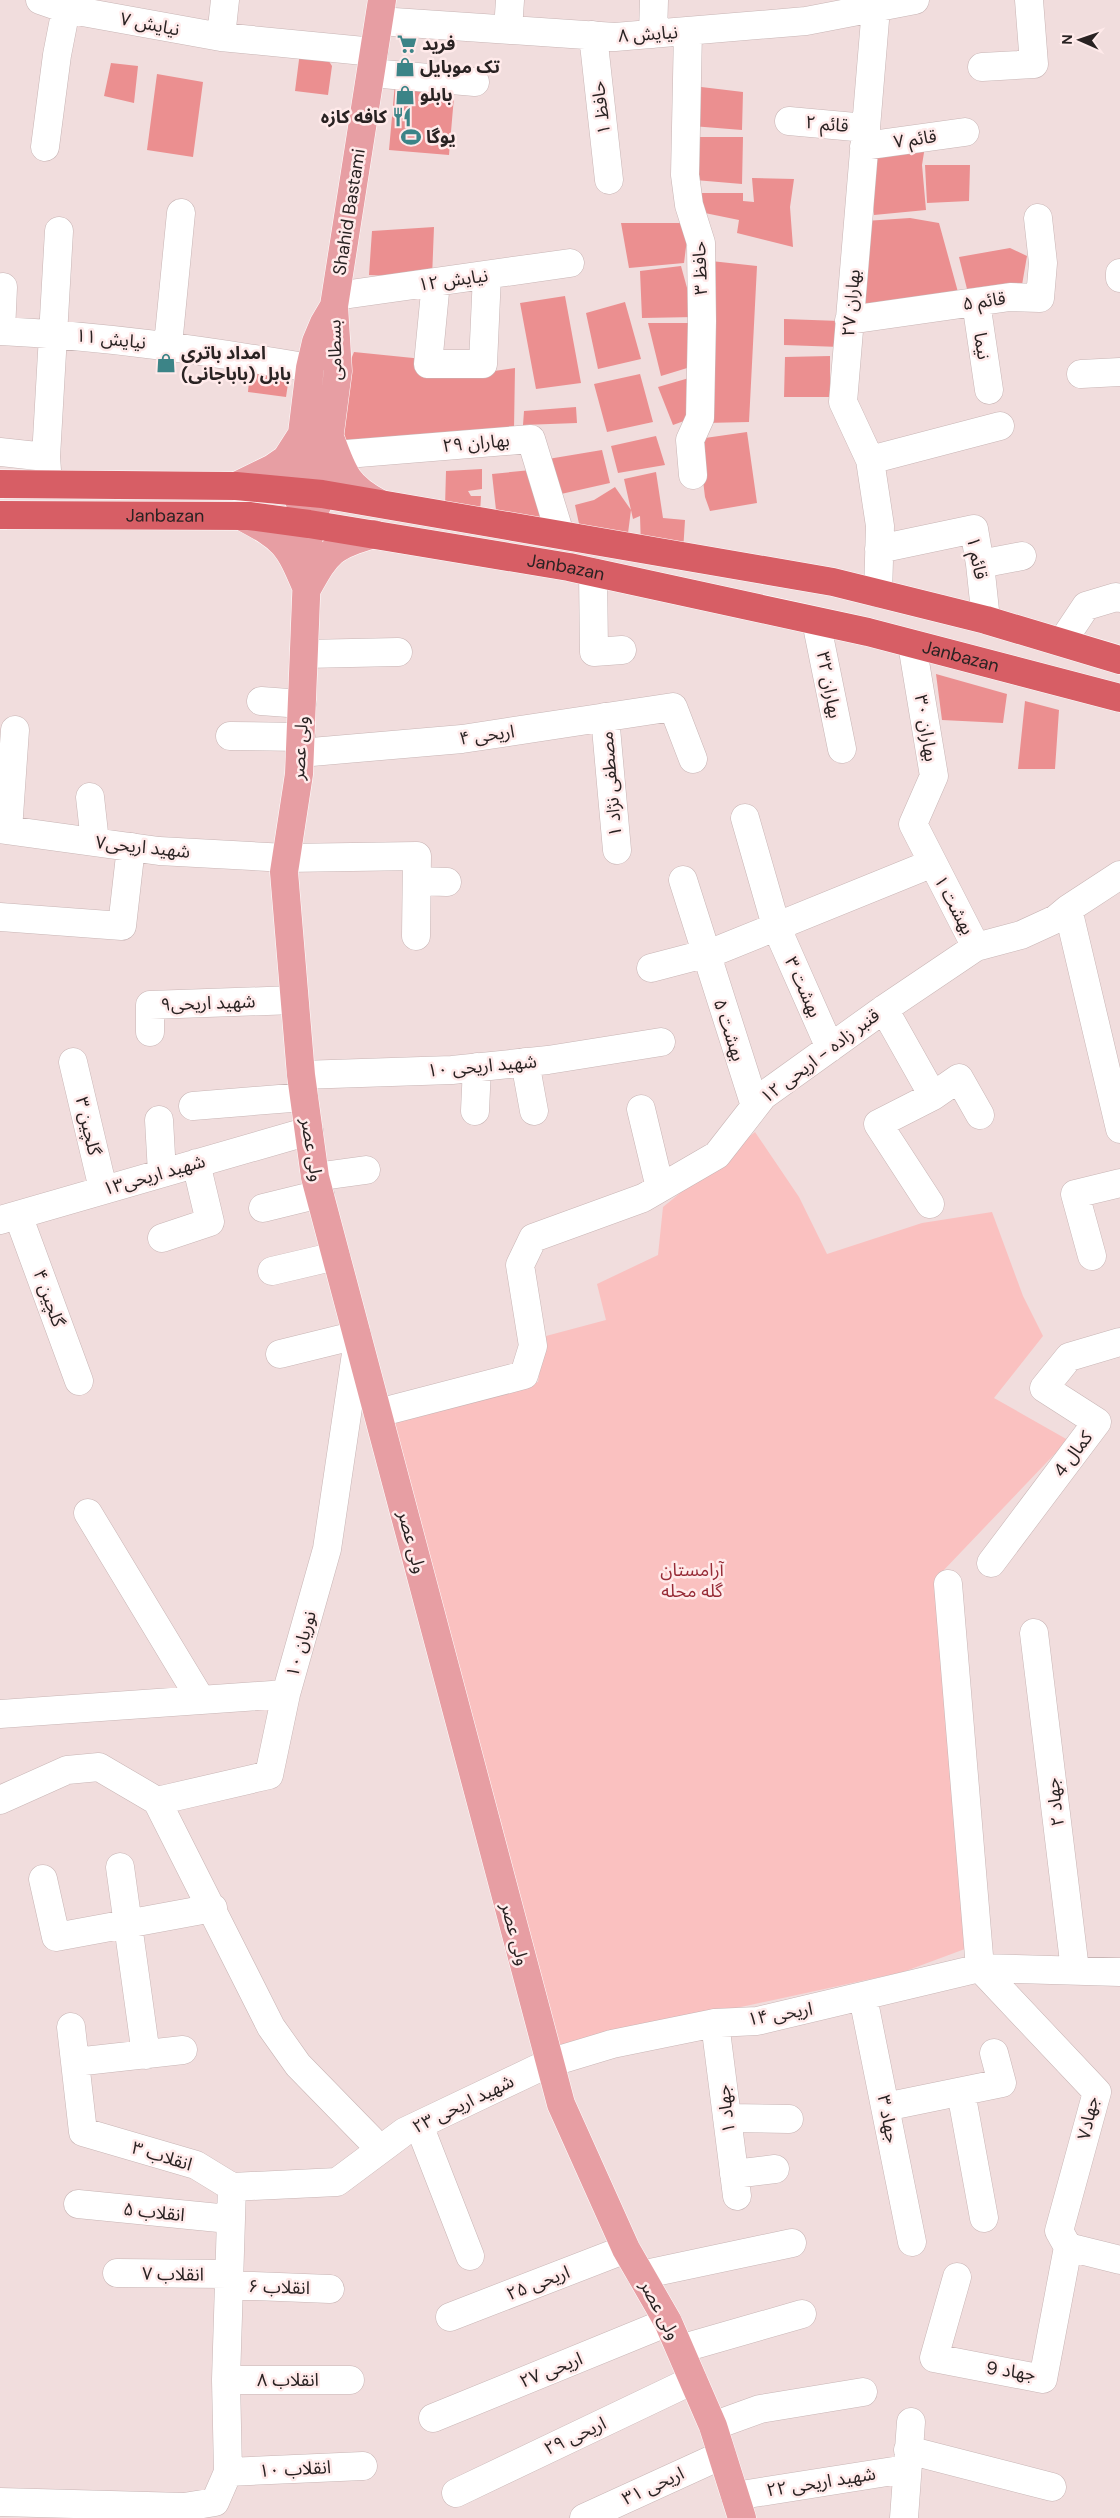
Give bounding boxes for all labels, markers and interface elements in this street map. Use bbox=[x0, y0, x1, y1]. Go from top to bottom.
street label: نیایش ۷ bbox=[118, 6, 182, 42]
north arrow bbox=[1055, 15, 1105, 65]
street label: نیایش ۸ bbox=[617, 20, 679, 48]
place label: فرید bbox=[422, 32, 455, 56]
supermarket icon: فرید bbox=[396, 33, 418, 55]
text: N bbox=[1058, 34, 1076, 45]
place label: تک موبایل bbox=[420, 55, 500, 79]
shop icon: تک موبایل bbox=[394, 56, 416, 78]
street label: حافظ ۱ bbox=[586, 80, 616, 136]
place label: بابلو bbox=[420, 83, 453, 107]
shop icon: بابلو bbox=[394, 84, 416, 106]
place label: کافه کازه bbox=[321, 105, 388, 129]
restaurant icon: کافه کازه bbox=[391, 106, 413, 128]
street label: قائم ۲ bbox=[804, 110, 850, 139]
street label: قائم ۷ bbox=[892, 124, 938, 155]
place label: یوگا bbox=[426, 125, 456, 149]
sports icon: یوگا bbox=[400, 126, 422, 148]
street label: Shahid Bastami bbox=[327, 147, 371, 277]
street label: حافظ ۳ bbox=[687, 241, 713, 295]
street label: نیایش ۱۲ bbox=[416, 263, 490, 297]
street label: بهاران ۲۷ bbox=[836, 268, 866, 338]
street label: قائم ۵ bbox=[961, 286, 1007, 317]
street label: بسطامی bbox=[322, 319, 348, 381]
street label: نیایش ۱۱ bbox=[75, 323, 147, 355]
street label: نیما bbox=[968, 331, 996, 361]
place label: امداد باتری بابل (باباجانی) bbox=[181, 341, 291, 386]
shop icon: امداد باتری بابل (باباجانی) bbox=[155, 352, 177, 374]
street label: بهاران ۲۹ bbox=[441, 428, 511, 458]
street label: Janbazan bbox=[126, 504, 204, 528]
street label: قائم ۱ bbox=[960, 534, 993, 582]
street label: Janbazan bbox=[525, 548, 607, 586]
street label: Janbazan bbox=[920, 635, 1002, 678]
street label: بهاران ۳۲ bbox=[811, 650, 847, 720]
street label: بهاران ۳۰ bbox=[909, 693, 943, 763]
street label: ولی عصر bbox=[286, 715, 314, 782]
street label: اریحی ۴ bbox=[458, 719, 516, 751]
street label: مصطفی نژاد ۱ bbox=[594, 730, 628, 838]
street label: شهید اریحی۷ bbox=[94, 830, 192, 864]
street label: بهشت ۱ bbox=[928, 871, 980, 939]
street label: بهشت ۳ bbox=[779, 953, 827, 1021]
street label: شهید اریحی۹ bbox=[160, 989, 256, 1017]
street label: بهشت ۵ bbox=[708, 996, 750, 1064]
street label: قنبر زاده - اریحی ۱۲ bbox=[755, 1003, 885, 1109]
street label: شهید اریحی ۱۰ bbox=[426, 1049, 538, 1083]
street label: گلچین ۳ bbox=[70, 1094, 106, 1158]
street label: ولی عصر bbox=[295, 1116, 329, 1183]
street label: شهید اریحی۱۳ bbox=[100, 1149, 208, 1201]
street label: گلچین ۴ bbox=[28, 1266, 71, 1330]
street label: کمال 4 bbox=[1048, 1426, 1098, 1482]
street label: ولی عصر bbox=[392, 1507, 432, 1576]
park label: آرامستان گله محله bbox=[660, 1558, 725, 1603]
street label: نوریان ۱۰ bbox=[280, 1608, 322, 1680]
street label: جهاد ۲ bbox=[1040, 1776, 1070, 1828]
street label: ولی عصر bbox=[495, 1899, 535, 1968]
street label: اریحی ۱۴ bbox=[746, 1996, 814, 2032]
street label: شهید اریحی ۲۳ bbox=[408, 2069, 518, 2139]
street label: جهاد ۱ bbox=[711, 2083, 741, 2135]
street label: جهاد ۳ bbox=[872, 2093, 904, 2145]
street label: جهاد۷ bbox=[1072, 2094, 1104, 2142]
street label: انقلاب ۳ bbox=[129, 2135, 195, 2177]
street label: انقلاب ۵ bbox=[122, 2197, 186, 2227]
street label: اریحی ۲۵ bbox=[503, 2260, 573, 2306]
street label: انقلاب ۷ bbox=[142, 2261, 204, 2287]
street label: انقلاب ۶ bbox=[248, 2274, 310, 2300]
street label: ولی عصر bbox=[634, 2275, 686, 2344]
street label: اریحی ۲۷ bbox=[516, 2347, 586, 2393]
street label: جهاد 9 bbox=[985, 2356, 1037, 2386]
street label: انقلاب ۸ bbox=[257, 2368, 319, 2392]
street label: اریحی ۲۹ bbox=[540, 2411, 610, 2461]
street label: انقلاب ۱۰ bbox=[258, 2455, 332, 2483]
street label: اریحی ۳۱ bbox=[618, 2461, 688, 2511]
street label: شهید اریحی ۲۲ bbox=[765, 2462, 877, 2502]

